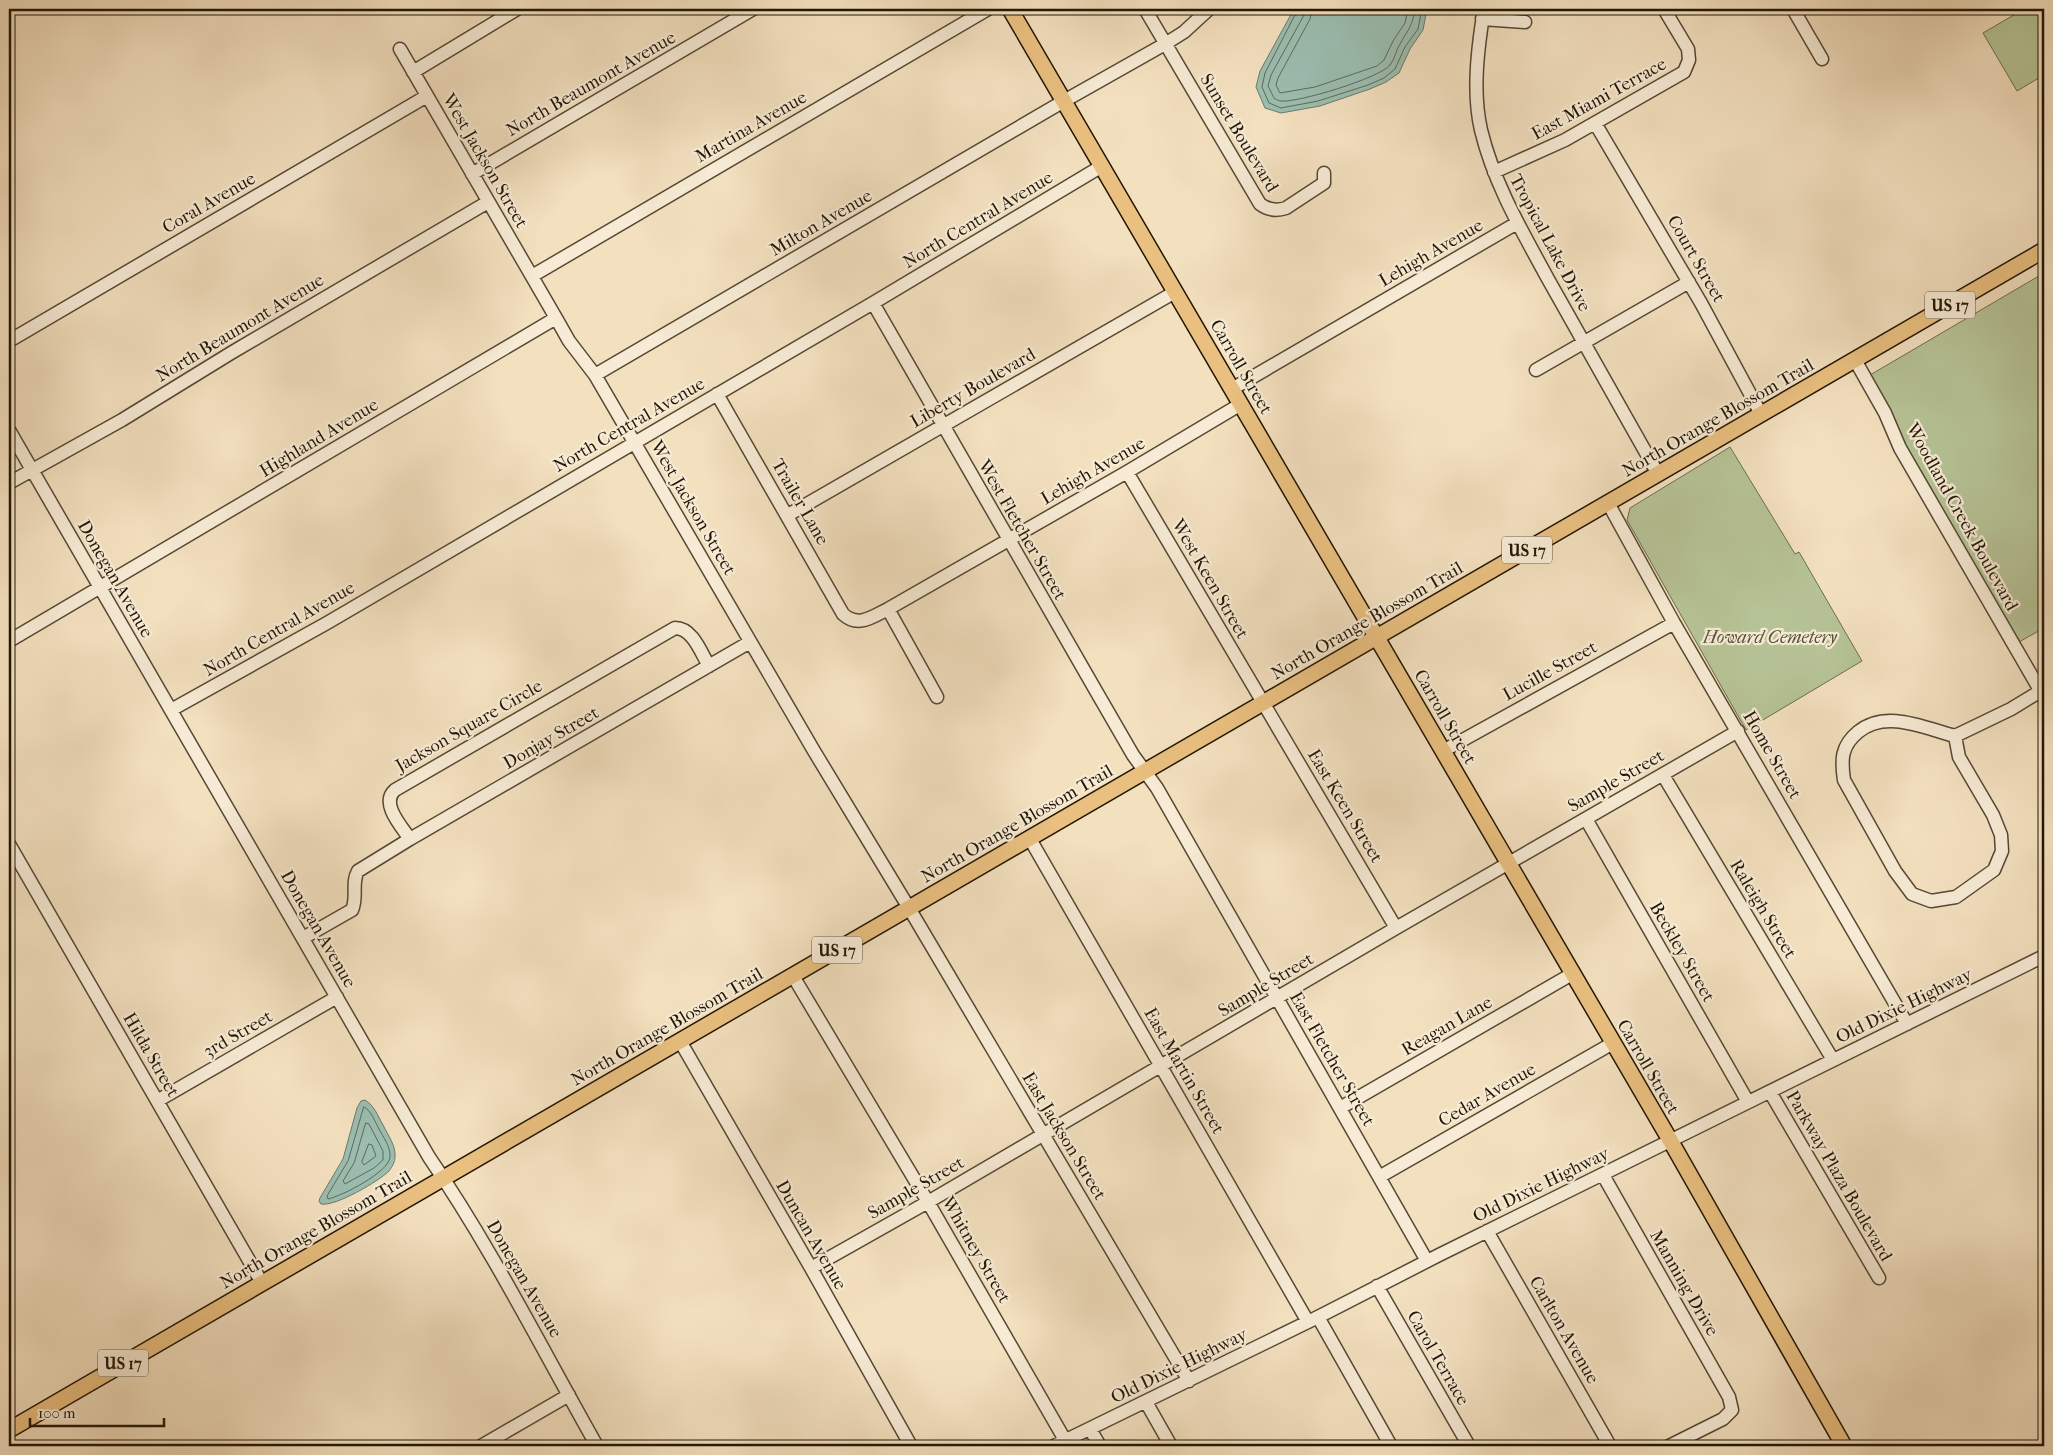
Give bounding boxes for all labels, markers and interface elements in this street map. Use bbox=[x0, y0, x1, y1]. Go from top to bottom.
street label: North Beaumont Avenue bbox=[503, 27, 680, 141]
street label: East Miami Terrace bbox=[1528, 53, 1670, 145]
street label: Sunset Boulevard bbox=[1195, 70, 1283, 196]
street label: Martina Avenue bbox=[692, 87, 810, 167]
street label: West Jackson Street bbox=[438, 89, 532, 232]
street label: North Central Avenue bbox=[899, 167, 1057, 273]
street label: Coral Avenue bbox=[159, 168, 259, 238]
street label: Tropical Lake Drive bbox=[1505, 171, 1595, 315]
street label: Milton Avenue bbox=[766, 185, 876, 261]
street label: Court Street bbox=[1663, 212, 1730, 307]
street label: Lehigh Avenue bbox=[1375, 215, 1487, 291]
street label: North Beaumont Avenue bbox=[152, 269, 328, 386]
road number: US 17 bbox=[1925, 292, 1975, 318]
street label: Carroll Street bbox=[1205, 316, 1277, 419]
street label: Liberty Boulevard bbox=[907, 344, 1039, 432]
street label: North Orange Blossom Trail bbox=[1619, 355, 1817, 481]
street label: North Central Avenue bbox=[550, 373, 708, 477]
street label: Highland Avenue bbox=[256, 394, 382, 482]
street label: Woodland Creek Boulevard bbox=[1901, 419, 2022, 615]
street label: Lehigh Avenue bbox=[1037, 433, 1149, 509]
street label: West Jackson Street bbox=[646, 436, 740, 579]
street label: Trailer Lane bbox=[767, 455, 833, 549]
street label: West Fletcher Street bbox=[973, 455, 1071, 604]
street label: West Keen Street bbox=[1167, 515, 1253, 643]
street label: Donegan Avenue bbox=[73, 516, 157, 642]
road number: US 17 bbox=[1502, 536, 1552, 564]
street label: North Orange Blossom Trail bbox=[1268, 558, 1466, 684]
street label: North Central Avenue bbox=[200, 577, 358, 681]
park label: Howard Cemetery bbox=[1702, 627, 1838, 648]
street label: Lucille Street bbox=[1499, 636, 1601, 705]
street label: Carroll Street bbox=[1409, 666, 1481, 769]
street label: Jackson Square Circle bbox=[390, 675, 546, 778]
street label: Donjay Street bbox=[500, 702, 603, 774]
street label: Home Street bbox=[1738, 707, 1806, 803]
street label: East Keen Street bbox=[1303, 745, 1387, 867]
street label: Sample Street bbox=[1564, 745, 1668, 817]
street label: North Orange Blossom Trail bbox=[918, 761, 1116, 887]
street label: Raleigh Street bbox=[1725, 856, 1801, 963]
street label: Donegan Avenue bbox=[276, 866, 360, 992]
street label: Beckley Street bbox=[1645, 898, 1719, 1006]
road number: US 17 bbox=[812, 936, 862, 964]
street label: Sample Street bbox=[1215, 948, 1318, 1022]
street label: Old Dixie Highway bbox=[1833, 963, 1977, 1048]
street label: North Orange Blossom Trail bbox=[568, 964, 766, 1090]
street label: East Fletcher Street bbox=[1285, 988, 1379, 1131]
street label: Reagan Lane bbox=[1398, 992, 1496, 1060]
street label: East Martin Street bbox=[1139, 1004, 1229, 1138]
street label: 3rd Street bbox=[200, 1006, 277, 1062]
street label: Hilda Street bbox=[118, 1009, 184, 1101]
street label: Carroll Street bbox=[1612, 1016, 1684, 1119]
street label: Cedar Avenue bbox=[1435, 1059, 1539, 1131]
street label: East Jackson Street bbox=[1018, 1068, 1111, 1204]
street label: Parkway Plaza Boulevard bbox=[1782, 1087, 1897, 1265]
street label: Old Dixie Highway bbox=[1470, 1142, 1614, 1227]
street label: Sample Street bbox=[864, 1152, 968, 1224]
street label: North Orange Blossom Trail bbox=[217, 1167, 415, 1293]
street label: Duncan Avenue bbox=[771, 1177, 851, 1294]
street label: Whitney Street bbox=[937, 1192, 1015, 1307]
street label: Donegan Avenue bbox=[482, 1216, 566, 1342]
street label: Manning Drive bbox=[1645, 1226, 1723, 1340]
street label: Carlton Avenue bbox=[1525, 1272, 1603, 1388]
street label: Carol Terrace bbox=[1402, 1307, 1474, 1409]
street label: Old Dixie Highway bbox=[1108, 1323, 1252, 1408]
road number: US 17 bbox=[98, 1350, 148, 1376]
scale bar bbox=[30, 1395, 164, 1427]
text: 100 m bbox=[38, 1404, 76, 1422]

